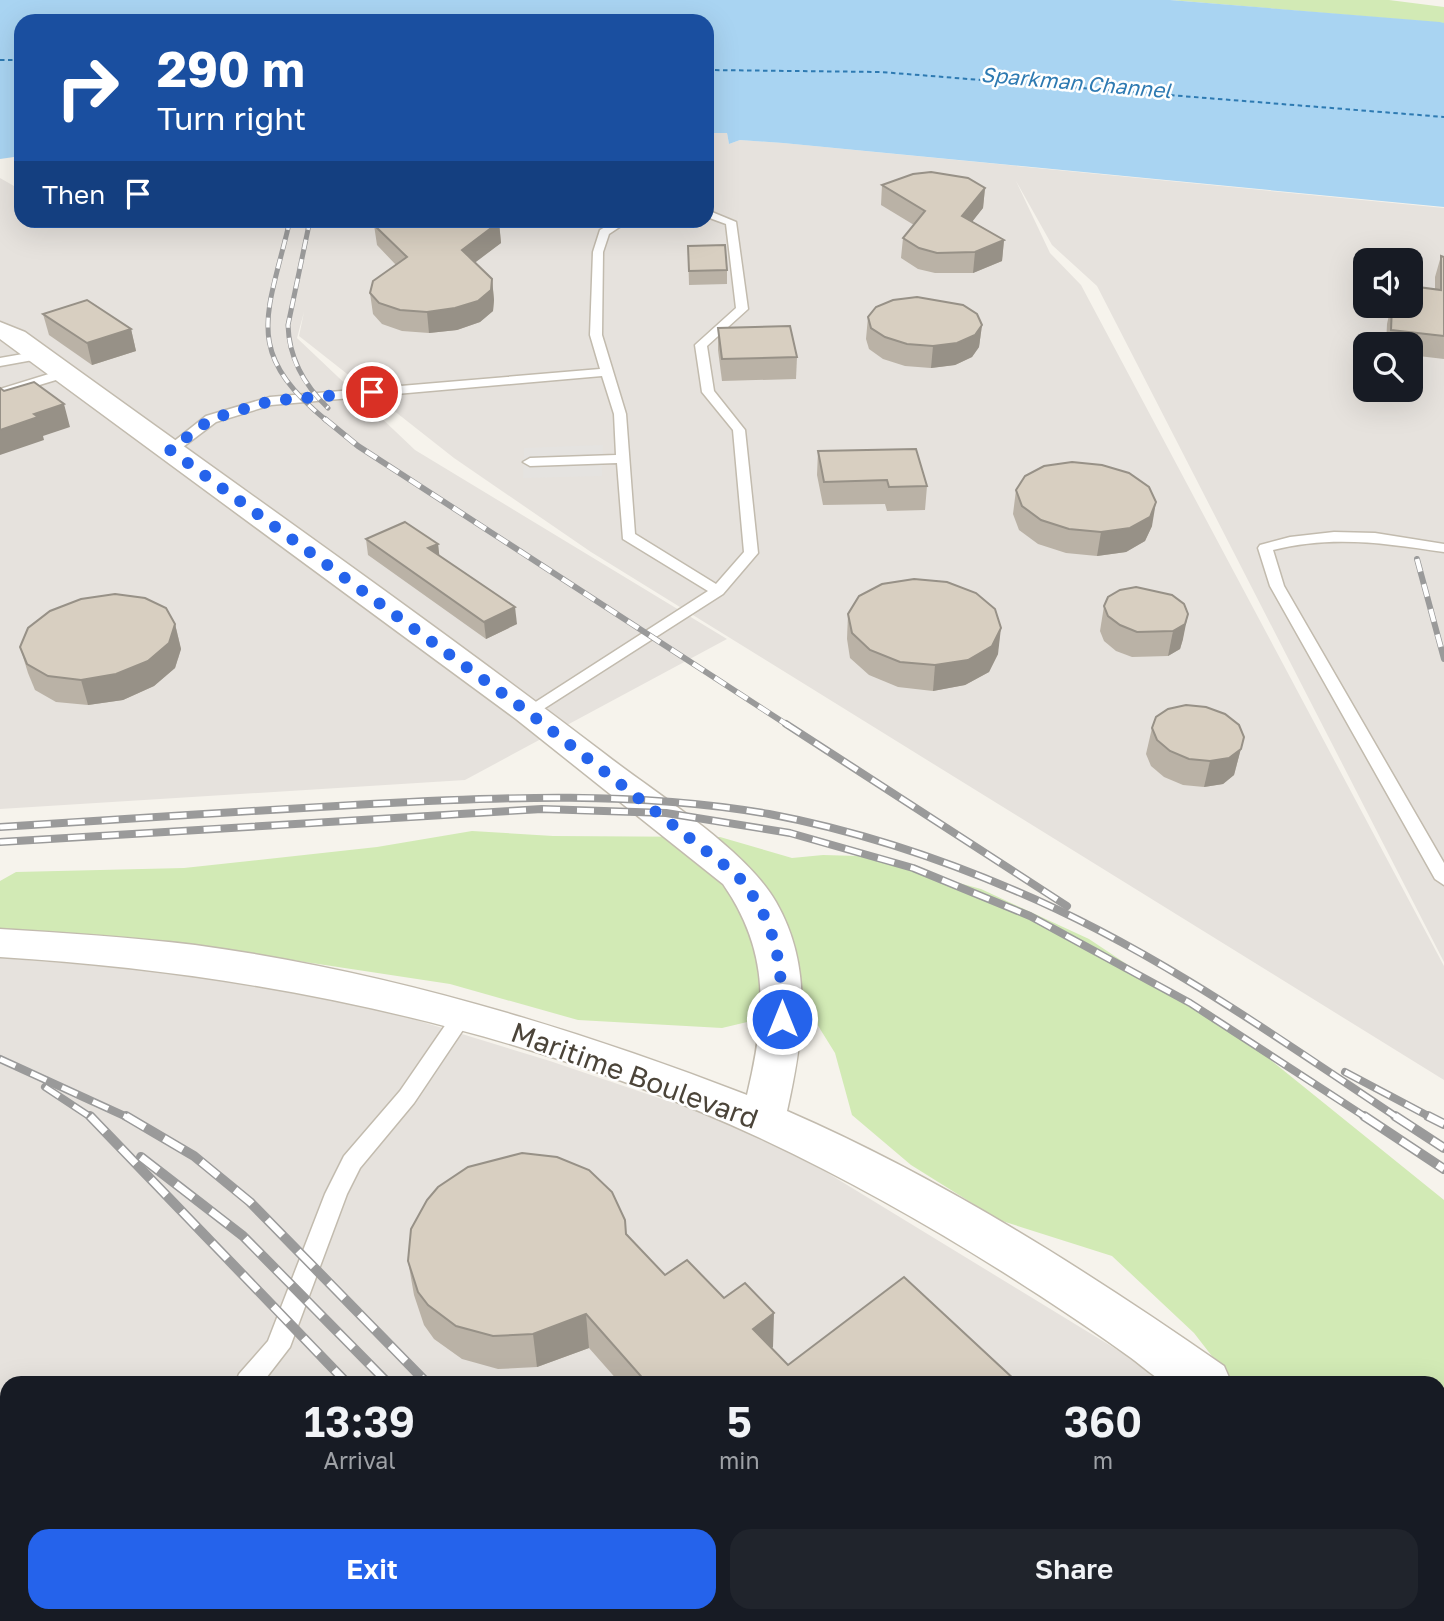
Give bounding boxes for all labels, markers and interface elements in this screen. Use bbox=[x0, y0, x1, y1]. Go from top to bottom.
text: 290 m bbox=[157, 39, 305, 98]
icon: right bbox=[42, 42, 133, 133]
water label: Sparkman Channel bbox=[980, 61, 1173, 103]
text: Turn right bbox=[157, 99, 306, 137]
icon: arrive bbox=[119, 175, 157, 213]
text: Then bbox=[42, 179, 105, 210]
map controls bbox=[1353, 248, 1423, 402]
button: sound bbox=[1353, 248, 1423, 318]
button: search bbox=[1353, 332, 1423, 402]
pin bbox=[342, 362, 402, 422]
icon: arrive bbox=[353, 373, 391, 411]
position arrow bbox=[745, 982, 819, 1056]
street label: Maritime Boulevard bbox=[507, 1015, 763, 1135]
text: 13:39 bbox=[304, 1396, 415, 1446]
text: 5 bbox=[727, 1396, 752, 1446]
text: 360 bbox=[1064, 1396, 1142, 1446]
text: Arrival bbox=[323, 1446, 396, 1474]
text: min bbox=[719, 1446, 760, 1474]
text: m bbox=[1093, 1446, 1113, 1474]
button: Exit bbox=[28, 1529, 716, 1609]
button: Share bbox=[730, 1529, 1418, 1609]

